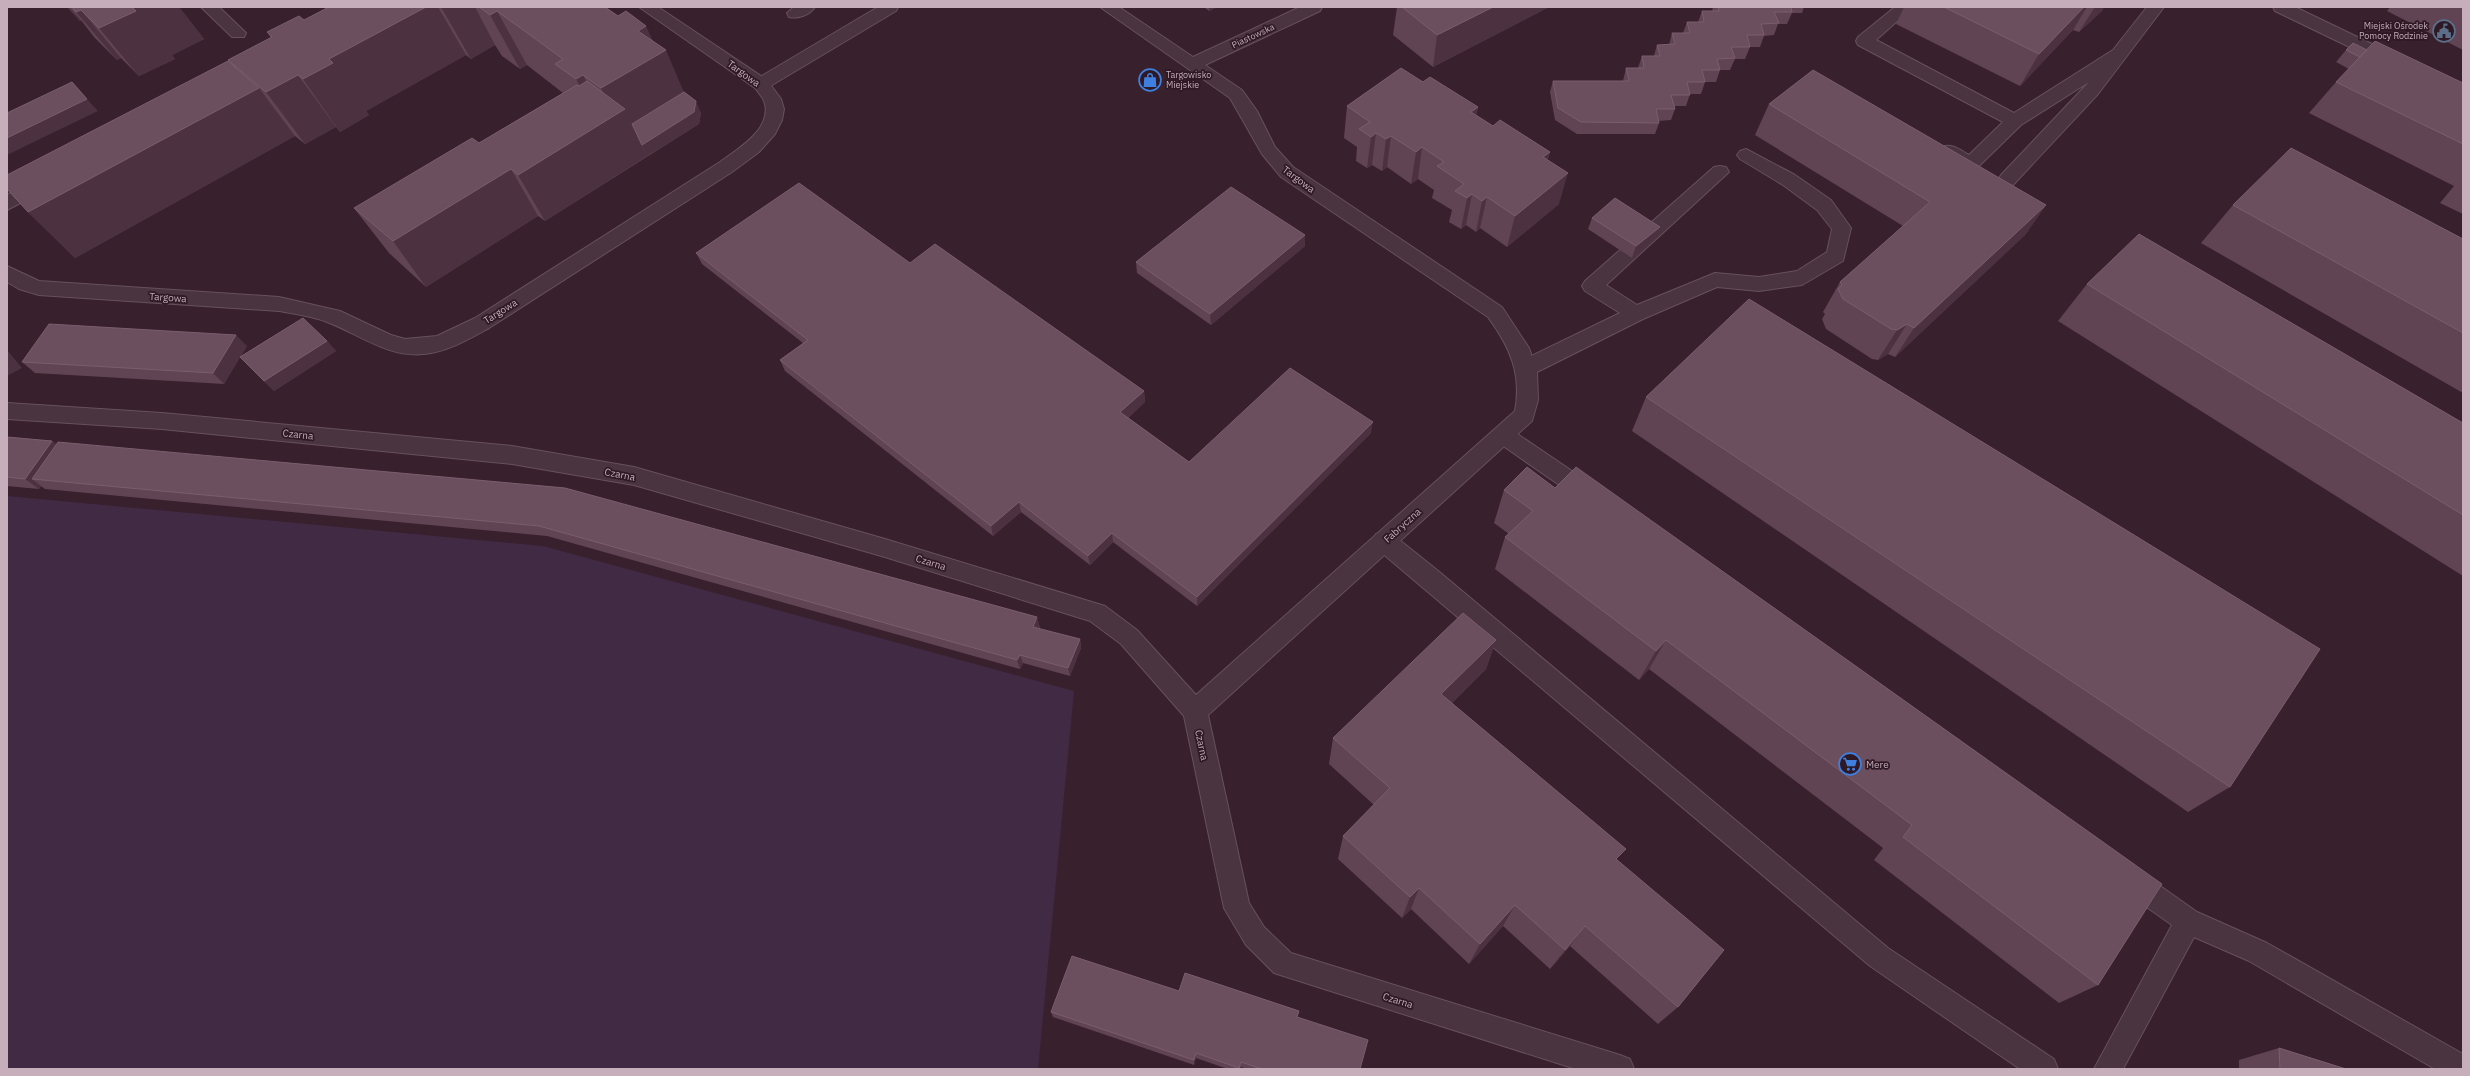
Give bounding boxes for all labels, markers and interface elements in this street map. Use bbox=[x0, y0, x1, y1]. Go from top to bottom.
public building icon: Miejski Ośrodek Pomocy Rodzinie bbox=[2431, 18, 2457, 44]
place label: Miejski Ośrodek Pomocy Rodzinie bbox=[2359, 20, 2428, 41]
street label: Piastowska bbox=[1230, 21, 1276, 50]
street label: Targowa bbox=[725, 57, 763, 90]
shop icon: Targowisko Miejskie bbox=[1137, 67, 1163, 93]
place label: Targowisko Miejskie bbox=[1166, 69, 1211, 90]
street label: Targowa bbox=[1280, 163, 1318, 196]
street label: Targowa bbox=[149, 290, 188, 305]
street label: Targowa bbox=[481, 296, 520, 327]
street label: Czarna bbox=[282, 426, 315, 443]
street label: Czarna bbox=[604, 465, 637, 484]
street label: Fabryczna bbox=[1381, 505, 1424, 546]
street label: Czarna bbox=[914, 552, 948, 573]
street label: Czarna bbox=[1192, 729, 1211, 762]
supermarket icon: Mere bbox=[1837, 751, 1863, 777]
place label: Mere bbox=[1866, 758, 1889, 771]
street label: Czarna bbox=[1381, 990, 1415, 1011]

